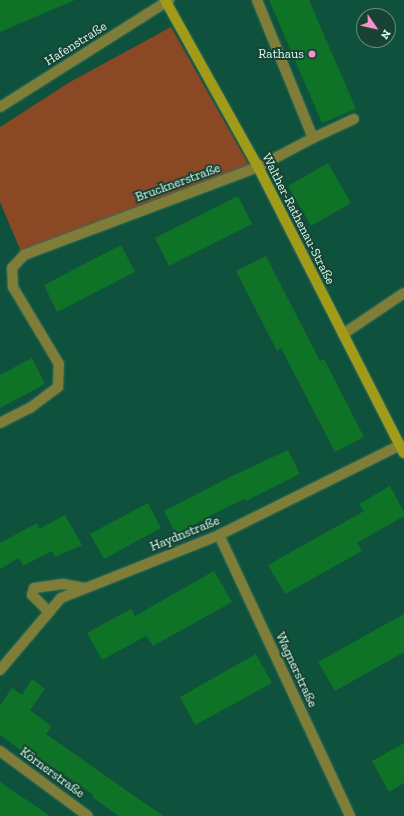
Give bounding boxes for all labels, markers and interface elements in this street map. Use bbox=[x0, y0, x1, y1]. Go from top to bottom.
north arrow bbox=[356, 8, 396, 48]
street label: Hafenstraße bbox=[42, 19, 110, 69]
text: N bbox=[378, 27, 393, 42]
place label: Rathaus bbox=[258, 46, 304, 62]
marker: Rathaus bbox=[307, 49, 317, 59]
street label: Walther-Rathenau-Straße bbox=[258, 151, 338, 287]
street label: Brucknerstraße bbox=[133, 160, 223, 206]
street label: Haydnstraße bbox=[148, 513, 222, 555]
street label: Wagnerstraße bbox=[272, 630, 320, 710]
street label: Körnerstraße bbox=[17, 744, 87, 802]

